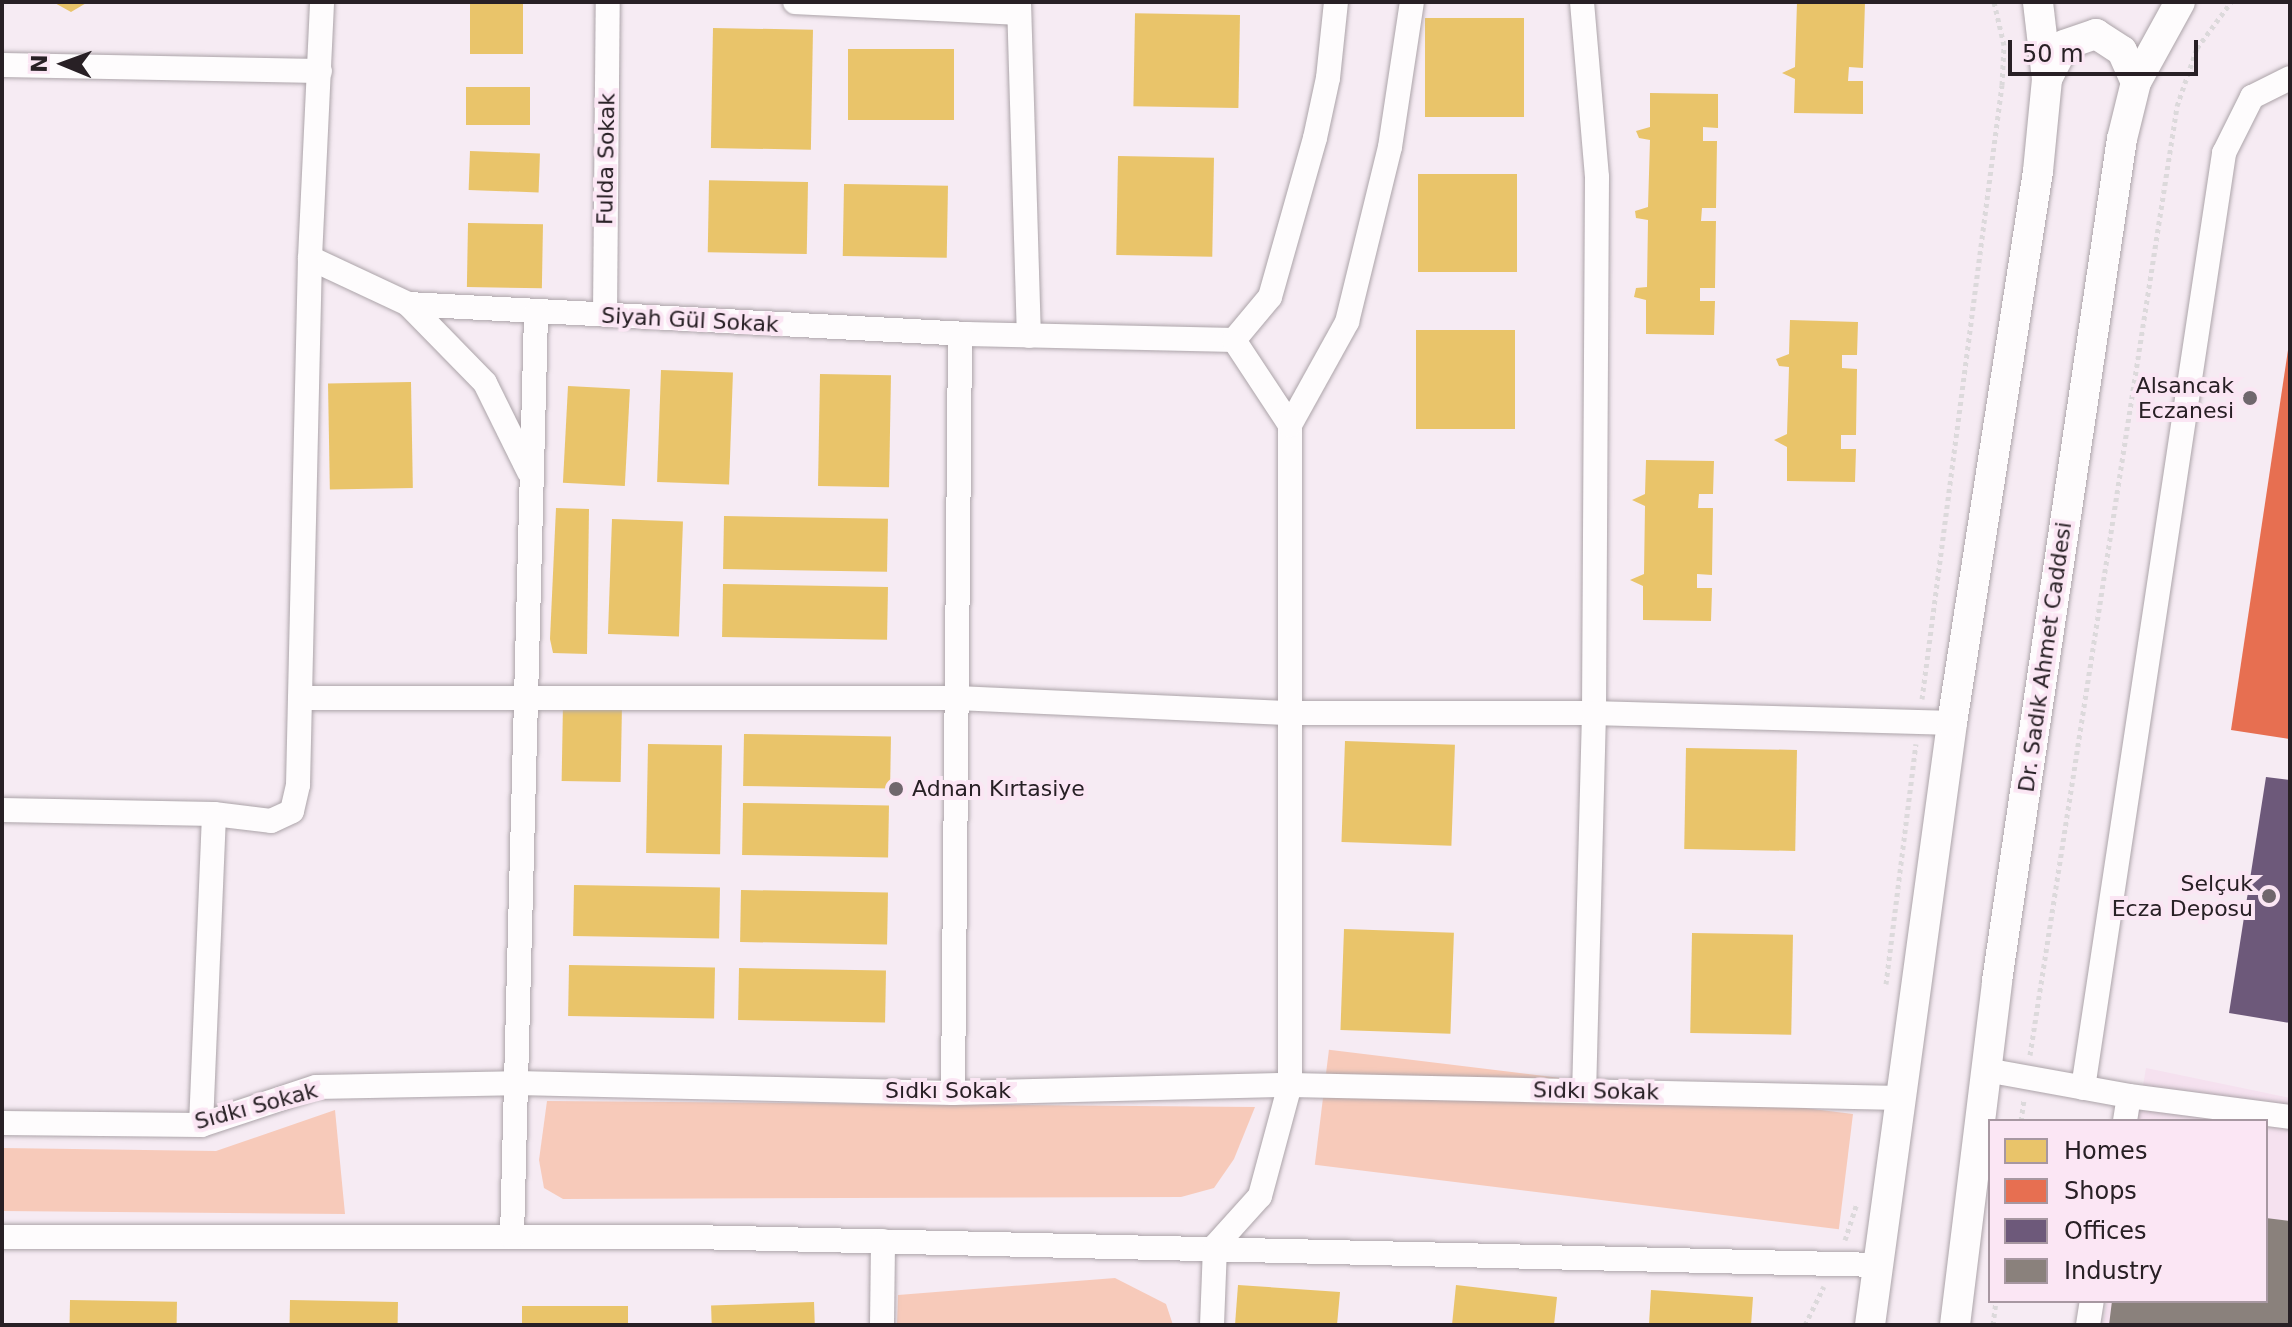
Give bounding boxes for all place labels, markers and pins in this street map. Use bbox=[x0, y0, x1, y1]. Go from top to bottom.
place label: Alsancak Eczanesi bbox=[2136, 372, 2234, 424]
marker: Alsancak Eczanesi bbox=[2241, 389, 2259, 407]
place label: Adnan Kırtasiye bbox=[912, 776, 1085, 802]
marker: Adnan Kırtasiye bbox=[887, 780, 905, 798]
place label: Selçuk Ecza Deposu bbox=[2112, 870, 2253, 922]
marker: Selçuk Ecza Deposu bbox=[2260, 887, 2278, 905]

